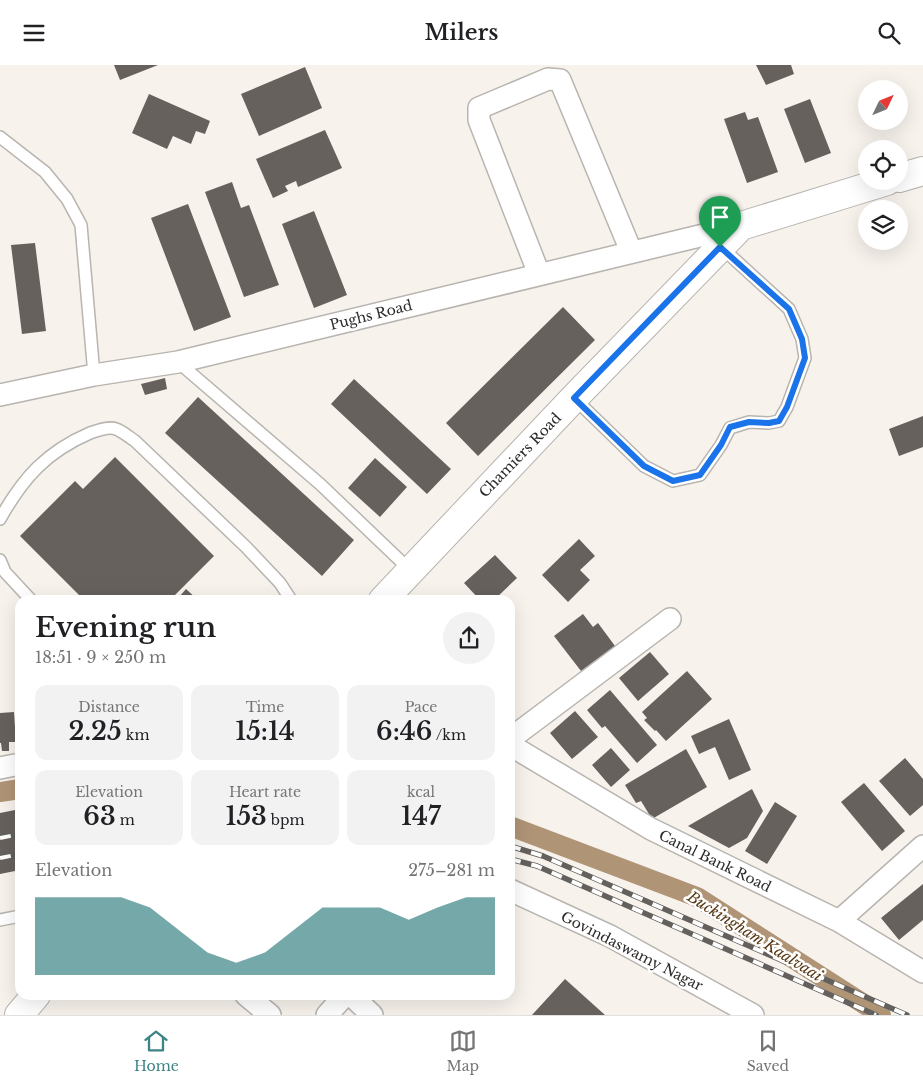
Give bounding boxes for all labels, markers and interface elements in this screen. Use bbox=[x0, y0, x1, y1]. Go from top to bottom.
icon: menu bbox=[20, 19, 48, 47]
text: Milers bbox=[425, 19, 498, 46]
icon: search bbox=[875, 19, 903, 47]
north arrow bbox=[858, 80, 908, 130]
map controls bbox=[858, 80, 908, 250]
button: locate bbox=[858, 140, 908, 190]
pin bbox=[699, 196, 741, 247]
button: layers bbox=[858, 200, 908, 250]
icon: arrive bbox=[706, 203, 734, 231]
street label: Pughs Road bbox=[328, 296, 415, 334]
street label: Chamiers Road bbox=[475, 409, 565, 501]
text: Evening run bbox=[35, 610, 216, 645]
button: share bbox=[443, 612, 495, 664]
text: 18:51 · 9 × 250 m bbox=[35, 647, 166, 667]
text: Distance bbox=[78, 698, 140, 716]
text: Time bbox=[246, 698, 284, 716]
text: Pace bbox=[405, 698, 437, 716]
text: 2.25 bbox=[69, 716, 122, 747]
text: 15:14 bbox=[235, 716, 295, 747]
text: 6:46 bbox=[376, 716, 432, 747]
text: km bbox=[122, 726, 149, 744]
text: /km bbox=[432, 726, 466, 744]
text: Elevation bbox=[75, 783, 143, 801]
text: Heart rate bbox=[229, 783, 301, 801]
text: kcal bbox=[407, 783, 435, 801]
text: 63 bbox=[83, 801, 116, 832]
text: 153 bbox=[225, 801, 267, 832]
text: 147 bbox=[401, 801, 441, 832]
text: m bbox=[116, 811, 135, 829]
text: bpm bbox=[267, 811, 305, 829]
street label: Canal Bank Road bbox=[656, 826, 775, 896]
text: Elevation bbox=[35, 860, 112, 880]
text: 275–281 m bbox=[408, 860, 495, 880]
water label: Buckingham Kaalvaai bbox=[683, 886, 827, 986]
street label: Govindaswamy Nagar bbox=[558, 907, 706, 995]
tab: Home bbox=[134, 1027, 179, 1075]
tab: Map bbox=[447, 1027, 479, 1075]
tab: Saved bbox=[747, 1027, 789, 1075]

